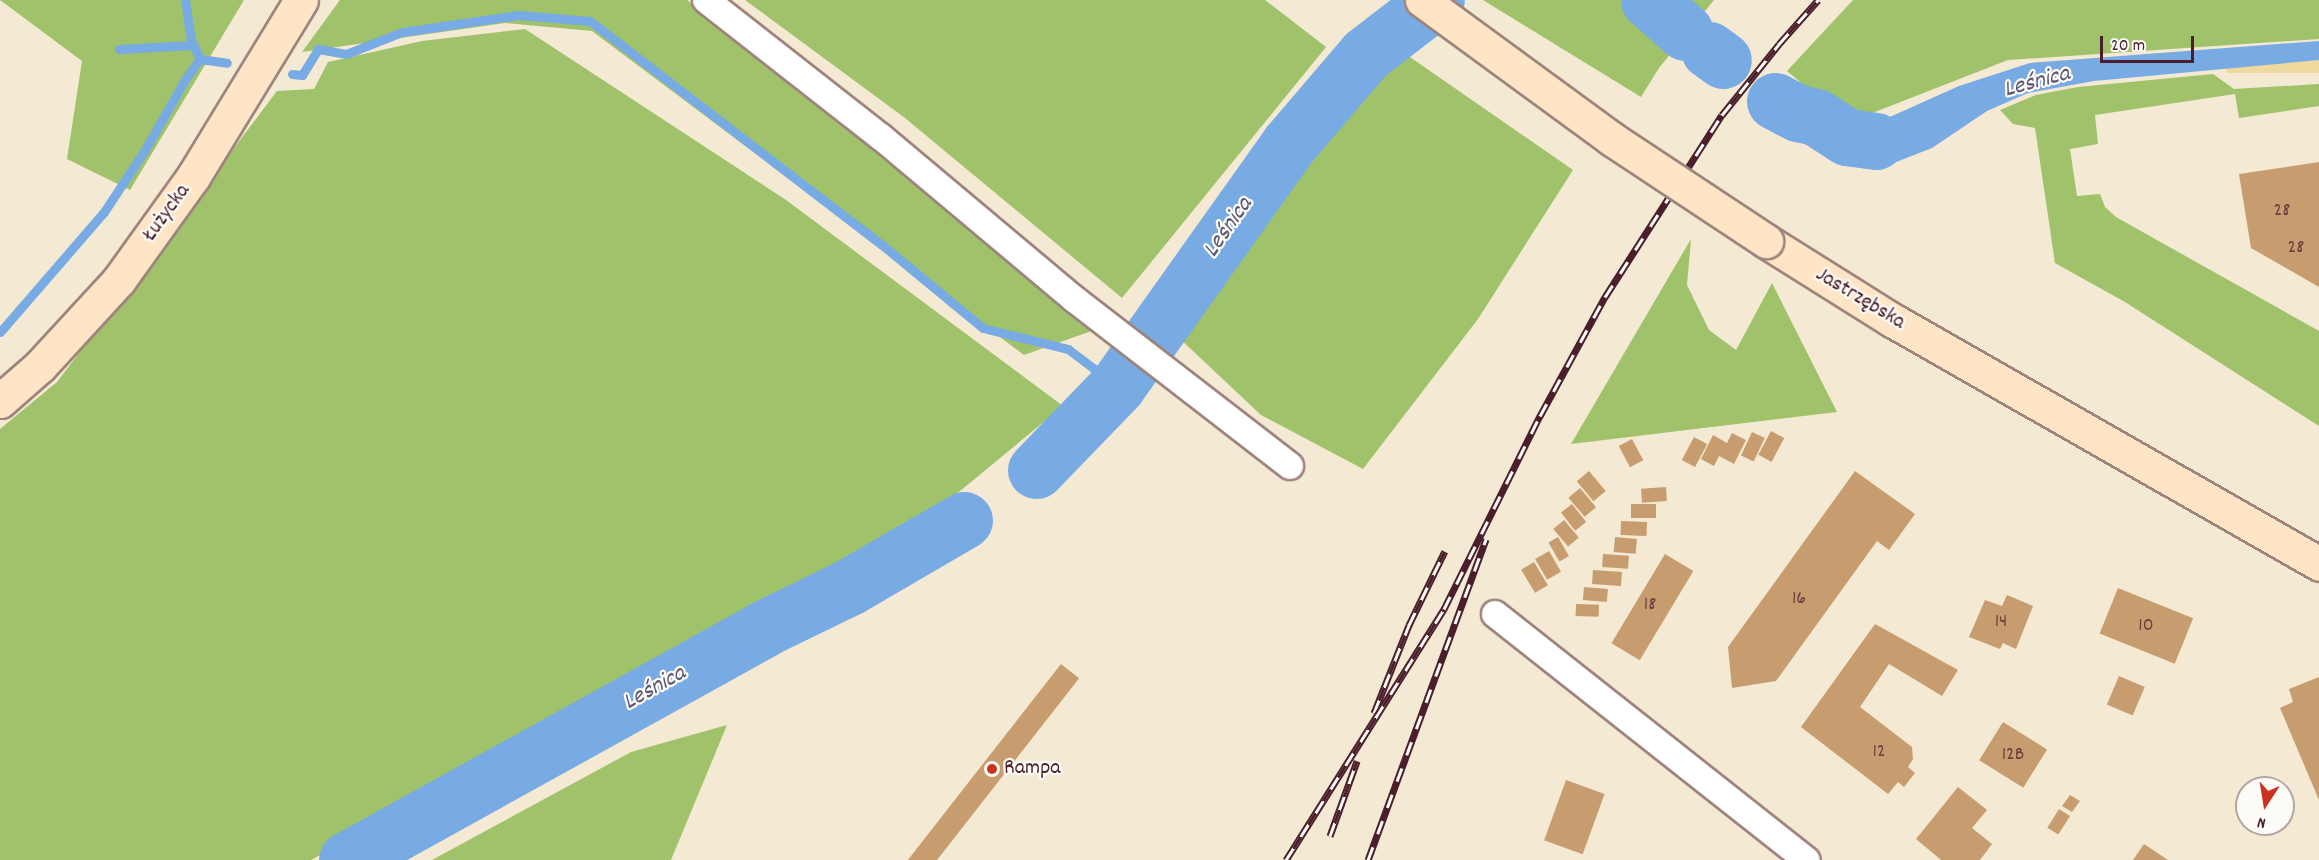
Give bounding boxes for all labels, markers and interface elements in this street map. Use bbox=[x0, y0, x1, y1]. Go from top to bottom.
scale bar bbox=[2103, 24, 2198, 62]
text: 20 m bbox=[2111, 34, 2145, 59]
water label: Leśnica bbox=[2001, 60, 2073, 106]
street label: Łużycka bbox=[137, 179, 197, 247]
water label: Leśnica bbox=[1198, 192, 1260, 264]
house number: 28 bbox=[2274, 199, 2290, 223]
house number: 28 bbox=[2288, 236, 2304, 260]
street label: Jastrzębska bbox=[1810, 262, 1910, 336]
house number: 16 bbox=[1792, 587, 1806, 611]
house number: 18 bbox=[1644, 593, 1656, 617]
house number: 14 bbox=[1995, 610, 2007, 634]
house number: 10 bbox=[2138, 614, 2154, 638]
water label: Leśnica bbox=[619, 660, 691, 718]
house number: 12 bbox=[1872, 740, 1886, 764]
house number: 12B bbox=[2002, 743, 2024, 767]
place label: Rampa bbox=[1004, 756, 1061, 782]
marker: Rampa bbox=[985, 762, 999, 776]
north arrow bbox=[2235, 776, 2295, 836]
text: N bbox=[2255, 810, 2268, 834]

